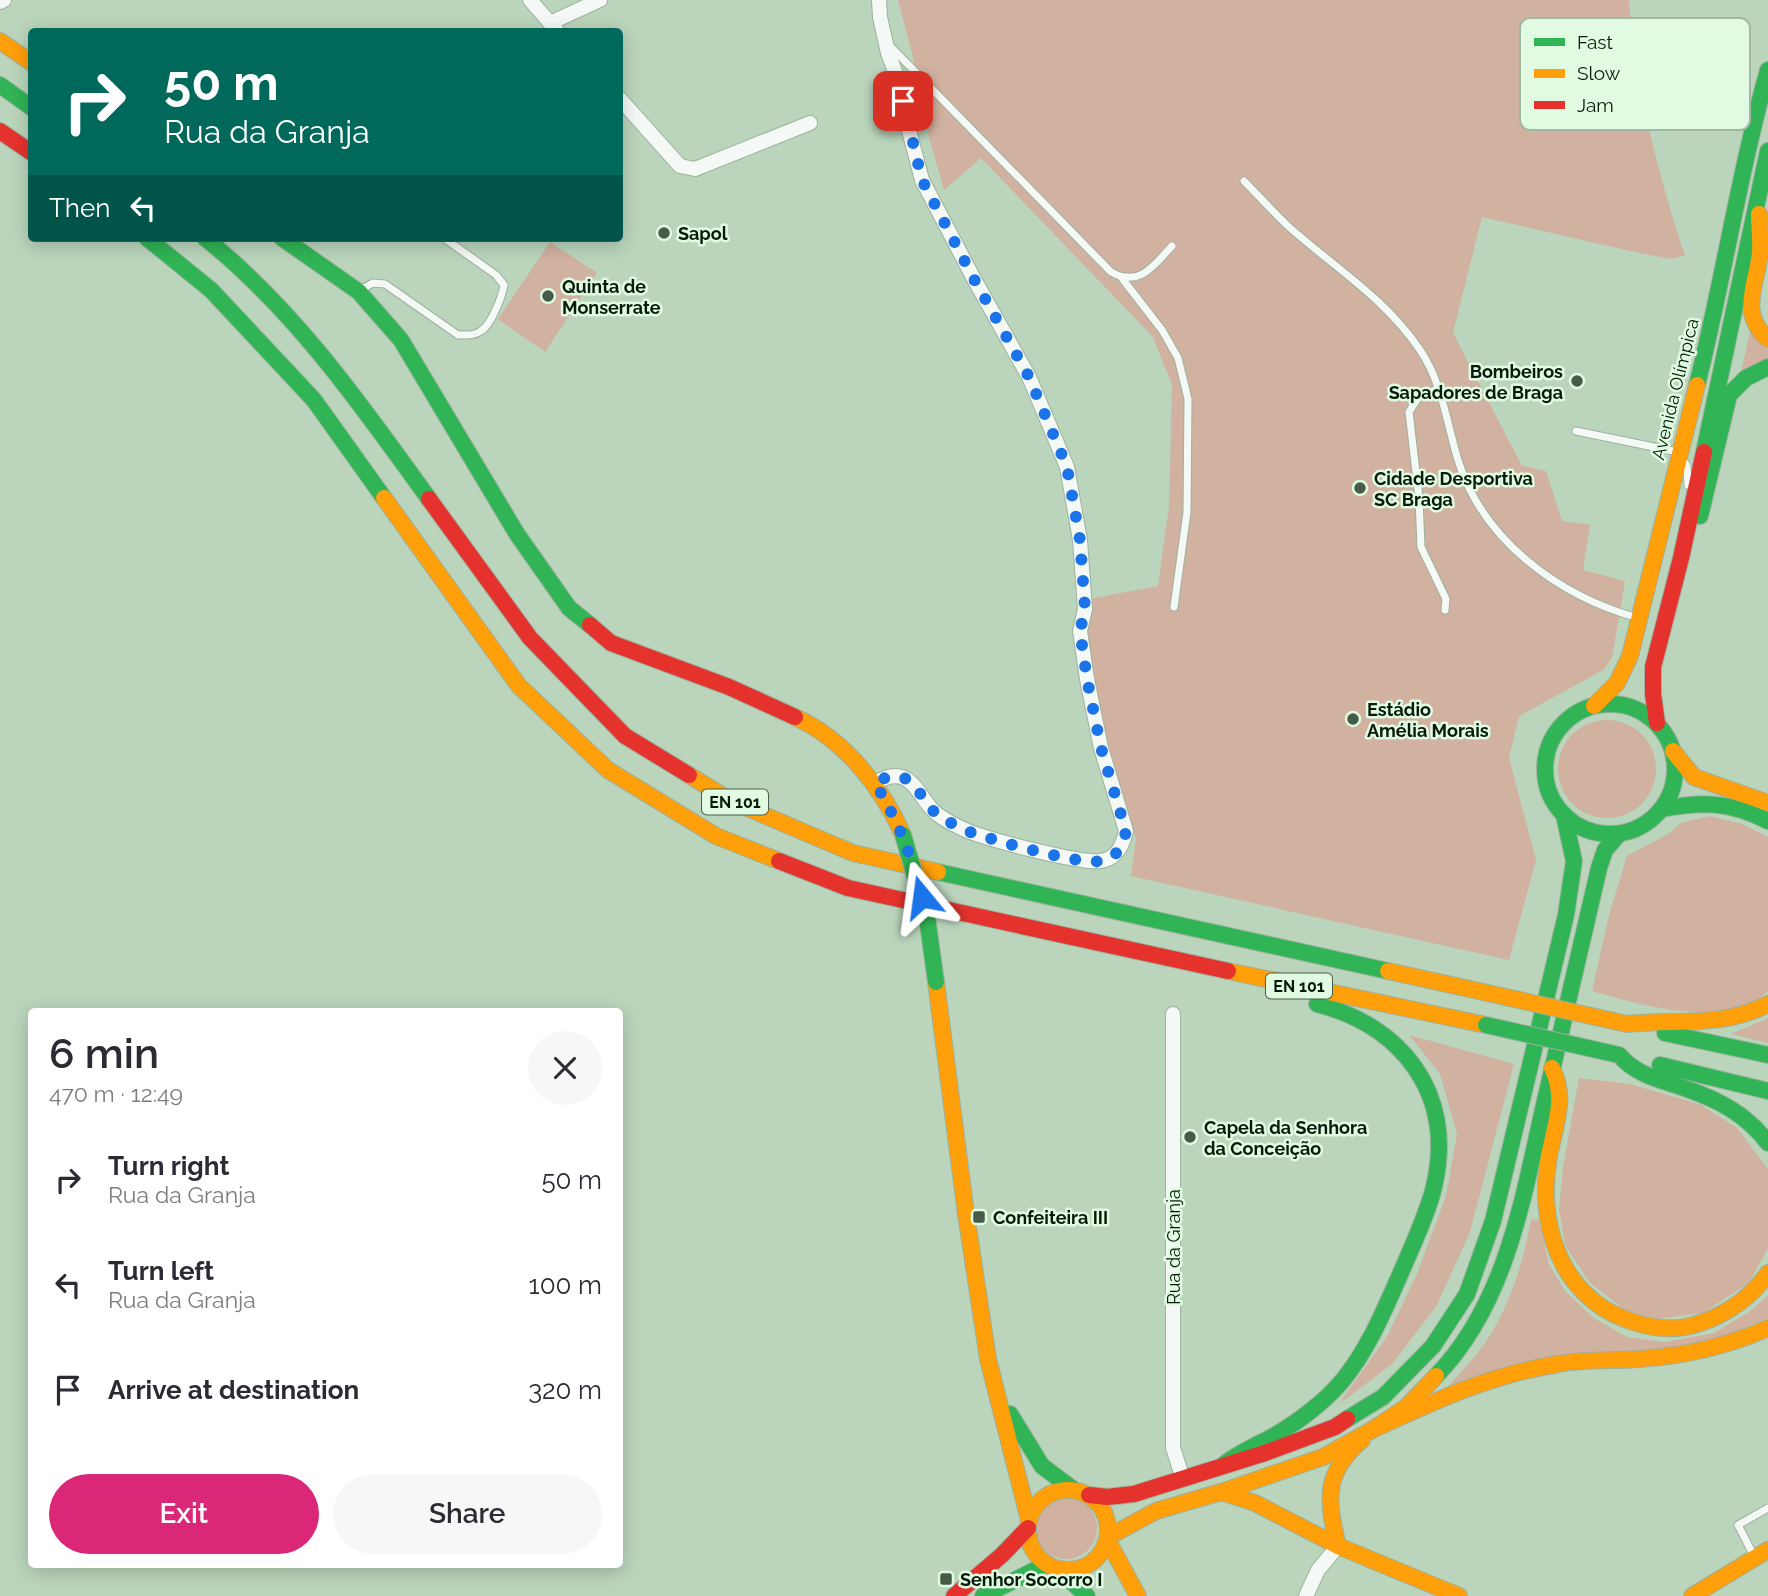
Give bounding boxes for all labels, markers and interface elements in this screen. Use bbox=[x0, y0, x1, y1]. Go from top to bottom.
legend bbox=[1520, 18, 1750, 130]
text: Fast bbox=[1577, 31, 1613, 53]
text: 50 m bbox=[164, 54, 279, 111]
icon: right bbox=[49, 56, 140, 147]
text: Slow bbox=[1577, 62, 1621, 84]
pin bbox=[873, 71, 933, 131]
icon: arrive bbox=[884, 82, 922, 120]
text: Jam bbox=[1577, 94, 1614, 116]
text: Rua da Granja bbox=[164, 113, 370, 150]
icon: left bbox=[124, 189, 162, 227]
text: Then bbox=[49, 193, 110, 223]
place label: Sapol bbox=[678, 223, 728, 244]
marker: Sapol bbox=[656, 225, 672, 241]
place label: Quinta de Monserrate bbox=[562, 276, 661, 318]
marker: Quinta de Monserrate bbox=[540, 288, 556, 304]
street label: Avenida Olímpica bbox=[1647, 316, 1703, 462]
place label: Bombeiros Sapadores de Braga bbox=[1389, 361, 1563, 403]
marker: Bombeiros Sapadores de Braga bbox=[1569, 373, 1585, 389]
place label: Cidade Desportiva SC Braga bbox=[1374, 468, 1533, 510]
marker: Cidade Desportiva SC Braga bbox=[1352, 480, 1368, 496]
place label: Estádio Amélia Morais bbox=[1367, 699, 1489, 741]
marker: Estádio Amélia Morais bbox=[1345, 711, 1361, 727]
road number: EN 101 bbox=[702, 790, 768, 814]
position arrow bbox=[885, 860, 959, 934]
road number: EN 101 bbox=[1266, 974, 1332, 998]
text: 6 min bbox=[49, 1029, 159, 1078]
button: close bbox=[528, 1031, 602, 1105]
text: 470 m · 12:49 bbox=[49, 1080, 183, 1107]
place label: Capela da Senhora da Conceição bbox=[1204, 1117, 1367, 1159]
marker: Capela da Senhora da Conceição bbox=[1182, 1129, 1198, 1145]
text: Turn right bbox=[108, 1151, 229, 1181]
icon: right bbox=[49, 1161, 87, 1199]
text: 50 m bbox=[541, 1165, 602, 1195]
text: Rua da Granja bbox=[108, 1181, 256, 1208]
street label: Rua da Granja bbox=[1163, 1189, 1184, 1305]
place label: Confeiteira III bbox=[993, 1207, 1108, 1228]
marker: Confeiteira III bbox=[971, 1209, 987, 1225]
text: Turn left bbox=[108, 1256, 214, 1286]
icon: left bbox=[49, 1266, 87, 1304]
text: 100 m bbox=[529, 1270, 602, 1300]
text: Rua da Granja bbox=[108, 1286, 256, 1313]
icon: arrive bbox=[49, 1371, 87, 1409]
text: Arrive at destination bbox=[108, 1375, 359, 1405]
text: 320 m bbox=[528, 1375, 602, 1405]
button: Exit bbox=[49, 1474, 319, 1554]
button: Share bbox=[333, 1474, 602, 1554]
place label: Senhor Socorro I bbox=[960, 1569, 1102, 1590]
marker: Senhor Socorro I bbox=[938, 1571, 954, 1587]

